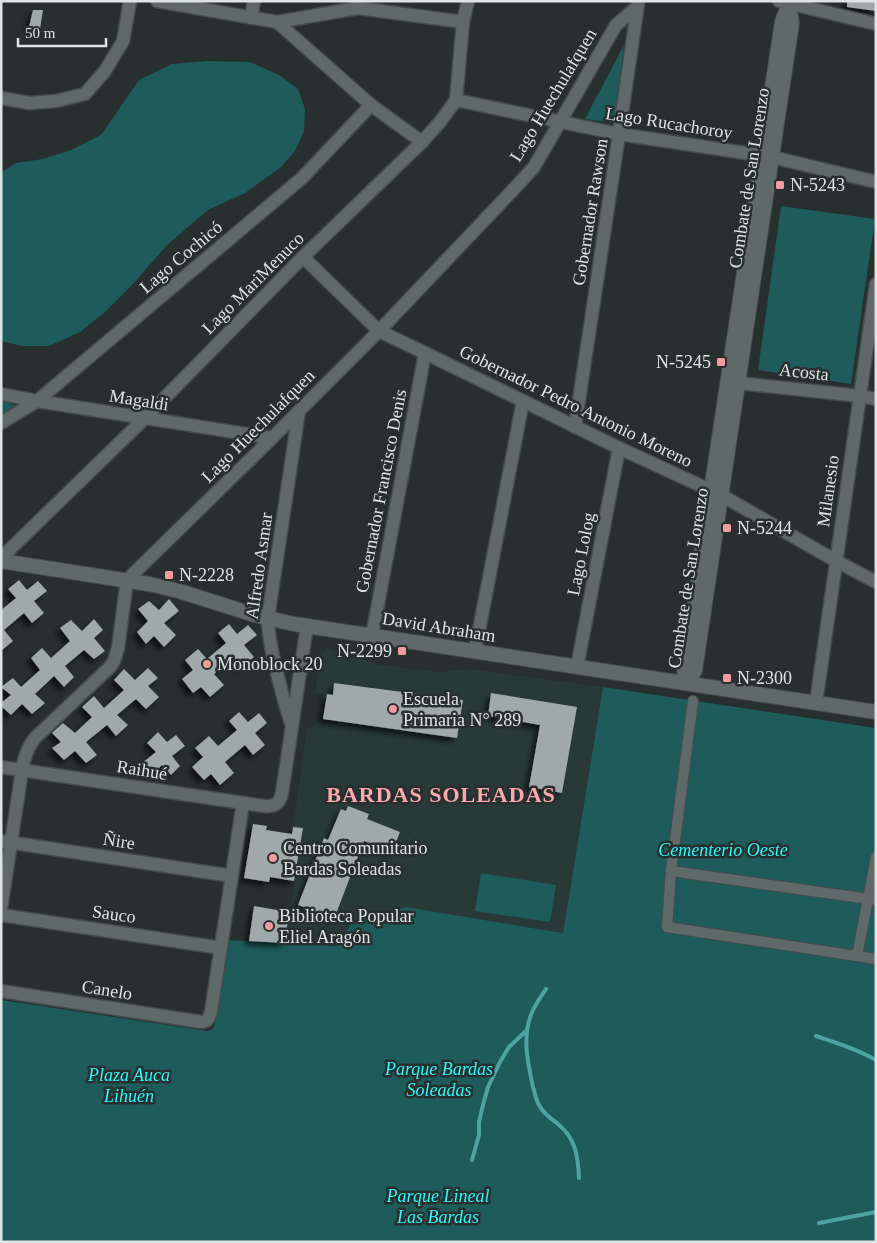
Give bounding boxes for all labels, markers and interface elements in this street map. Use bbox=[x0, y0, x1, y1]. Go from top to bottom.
scale bar bbox=[18, 15, 105, 47]
text: 50 m bbox=[25, 25, 56, 41]
street label: Lago Huechulafquen bbox=[505, 25, 601, 165]
street label: Combate de San Lorenzo bbox=[725, 86, 773, 270]
street label: Lago Rucachoroy bbox=[604, 103, 734, 143]
street label: Gobernador Rawson bbox=[569, 137, 611, 287]
place label: N-5243 bbox=[790, 175, 845, 195]
marker: N-5243 bbox=[774, 179, 786, 191]
street label: Lago Cochicó bbox=[136, 217, 226, 297]
street label: Lago MariMenuco bbox=[198, 228, 308, 338]
street label: Gobernador Pedro Antonio Moreno bbox=[456, 341, 696, 471]
place label: N-5245 bbox=[656, 352, 711, 372]
marker: N-5245 bbox=[715, 356, 727, 368]
street label: Acosta bbox=[778, 359, 830, 385]
street label: Lago Huechulafquen bbox=[197, 365, 319, 487]
street label: Magaldi bbox=[108, 385, 170, 415]
street label: Gobernador Francisco Denis bbox=[351, 388, 411, 594]
street label: Milanesio bbox=[813, 454, 843, 528]
street label: Combate de San Lorenzo bbox=[664, 486, 712, 670]
street label: Alfredo Asmar bbox=[242, 511, 276, 621]
street label: Lago Lolog bbox=[563, 511, 599, 597]
place label: N-5244 bbox=[737, 518, 792, 538]
marker: N-5244 bbox=[721, 522, 733, 534]
place label: N-2228 bbox=[179, 565, 234, 585]
marker: N-2228 bbox=[163, 569, 175, 581]
street label: David Abraham bbox=[381, 608, 497, 646]
place label: N-2299 bbox=[337, 641, 392, 661]
marker: N-2299 bbox=[396, 645, 408, 657]
place label: Monoblock 20 bbox=[217, 654, 323, 674]
marker: Monoblock 20 bbox=[201, 658, 213, 670]
place label: N-2300 bbox=[737, 668, 792, 688]
marker: N-2300 bbox=[721, 672, 733, 684]
place label: Escuela Primaria N° 289 bbox=[403, 689, 521, 730]
marker: Escuela Primaria N° 289 bbox=[387, 703, 399, 715]
street label: Raihué bbox=[115, 756, 169, 784]
district label: BARDAS SOLEADAS bbox=[326, 782, 556, 807]
street label: Ñire bbox=[102, 828, 137, 853]
place label: Centro Comunitario Bardas Soleadas bbox=[283, 838, 427, 879]
park label: Cementerio Oeste bbox=[658, 840, 788, 860]
marker: Centro Comunitario Bardas Soleadas bbox=[267, 852, 279, 864]
street label: Sauco bbox=[91, 901, 137, 927]
place label: Biblioteca Popular Eliel Aragón bbox=[279, 906, 413, 947]
marker: Biblioteca Popular Eliel Aragón bbox=[263, 920, 275, 932]
street label: Canelo bbox=[80, 976, 134, 1004]
park label: Parque Bardas Soleadas bbox=[384, 1059, 493, 1100]
park label: Plaza Auca Lihuén bbox=[87, 1065, 170, 1106]
park label: Parque Lineal Las Bardas bbox=[386, 1186, 489, 1227]

